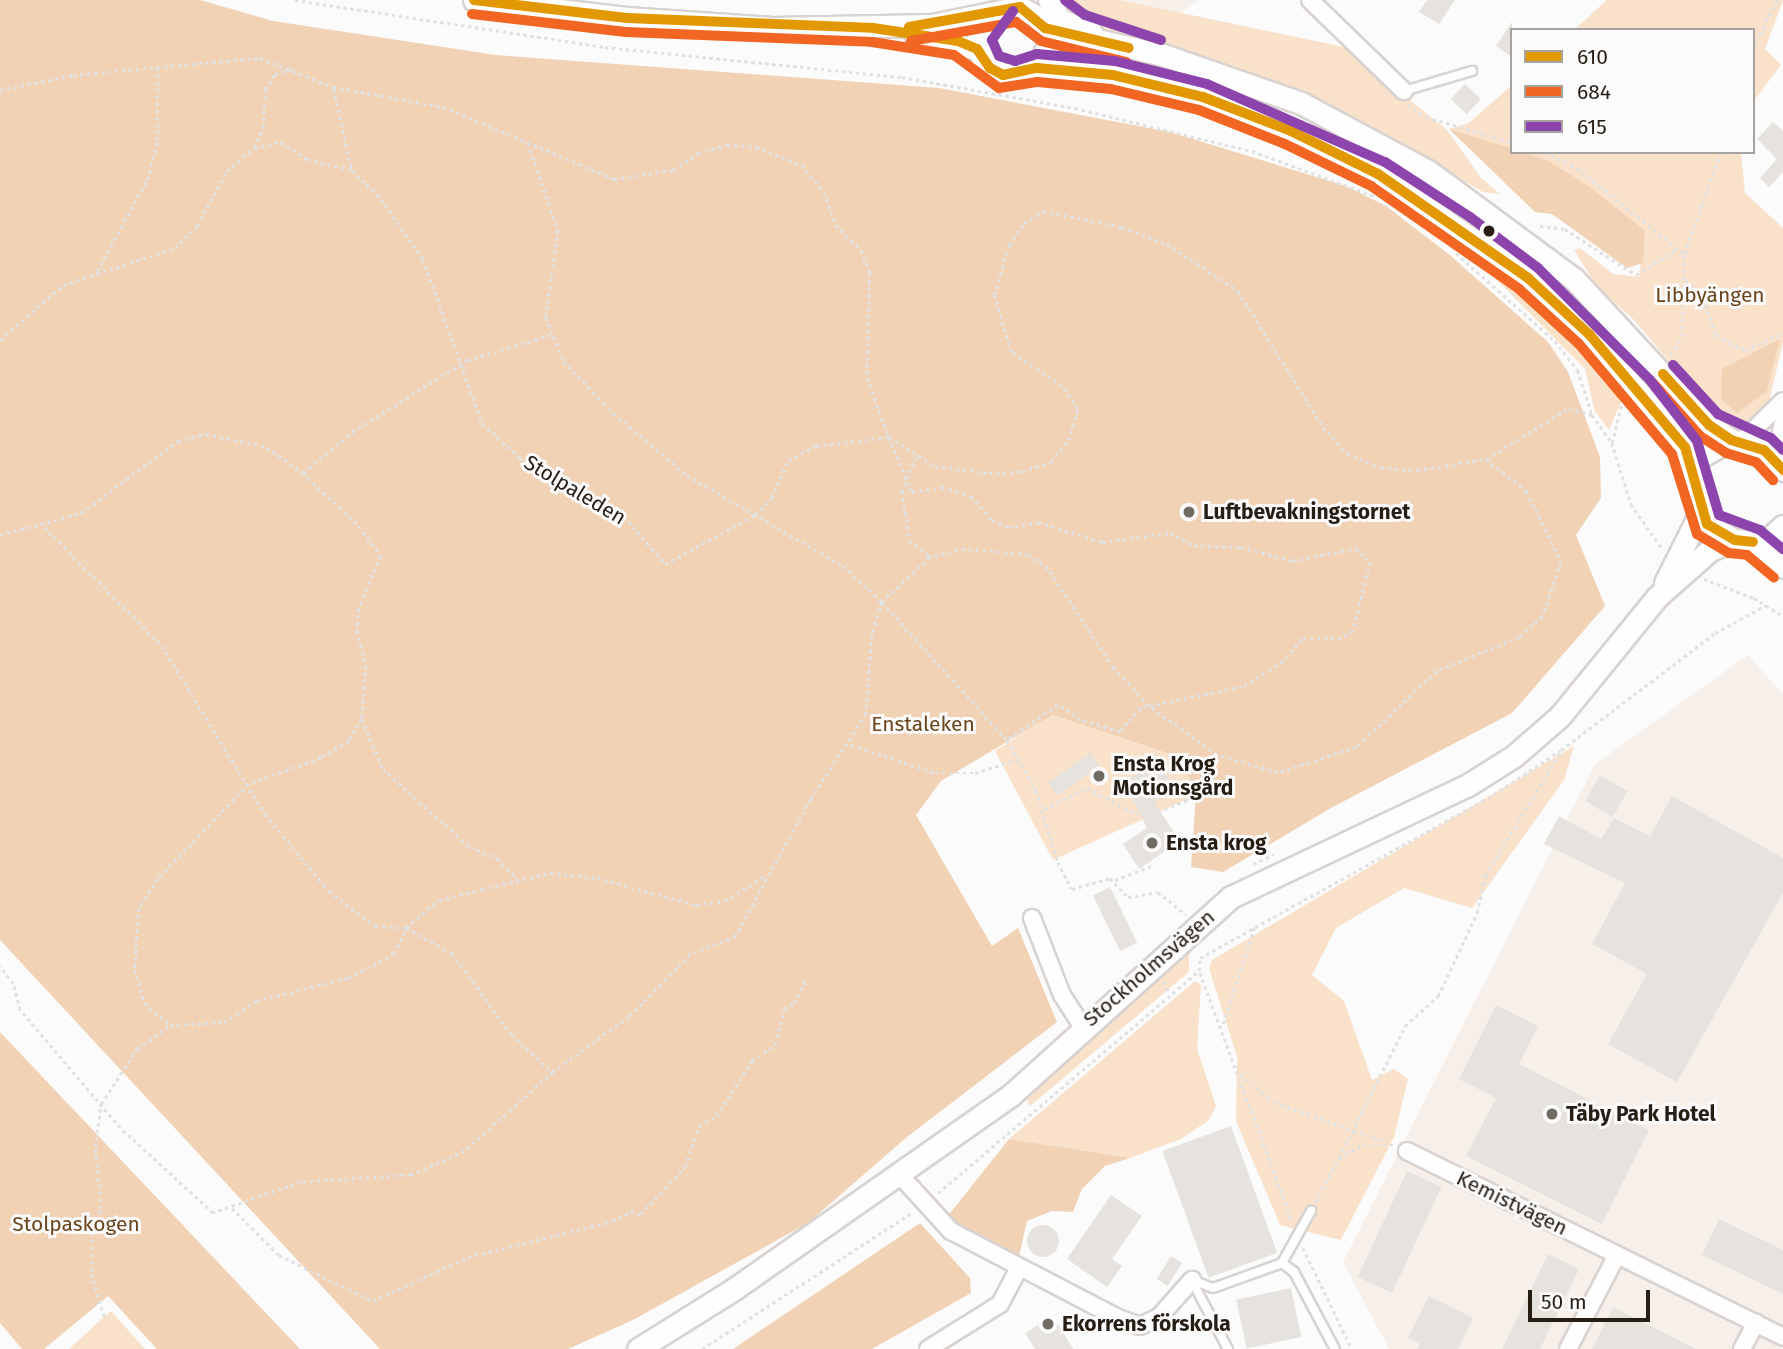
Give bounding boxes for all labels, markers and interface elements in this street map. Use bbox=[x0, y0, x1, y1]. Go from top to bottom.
legend bbox=[1510, 28, 1755, 154]
text: 610 bbox=[1577, 44, 1608, 70]
text: 684 bbox=[1577, 79, 1611, 105]
text: 615 bbox=[1577, 114, 1607, 140]
unlabelled marker bbox=[1482, 224, 1496, 238]
park label: Libbyängen bbox=[1655, 282, 1765, 308]
street label: Stolpaleden bbox=[519, 450, 631, 530]
place label: Luftbevakningstornet bbox=[1203, 499, 1410, 525]
marker: Luftbevakningstornet bbox=[1181, 504, 1197, 520]
park label: Enstaleken bbox=[871, 711, 975, 737]
place label: Ensta Krog Motionsgård bbox=[1113, 751, 1233, 801]
marker: Ensta Krog Motionsgård bbox=[1091, 768, 1107, 784]
place label: Ensta krog bbox=[1166, 830, 1267, 856]
marker: Ensta krog bbox=[1144, 835, 1160, 851]
street label: Stockholmsvägen bbox=[1078, 904, 1220, 1032]
place label: Täby Park Hotel bbox=[1566, 1101, 1716, 1127]
marker: Täby Park Hotel bbox=[1544, 1106, 1560, 1122]
street label: Kemistvägen bbox=[1452, 1165, 1572, 1241]
park label: Stolpaskogen bbox=[12, 1211, 140, 1237]
scale bar bbox=[1531, 1276, 1654, 1320]
text: 50 m bbox=[1541, 1289, 1587, 1315]
place label: Ekorrens förskola bbox=[1062, 1311, 1231, 1337]
marker: Ekorrens förskola bbox=[1040, 1316, 1056, 1332]

